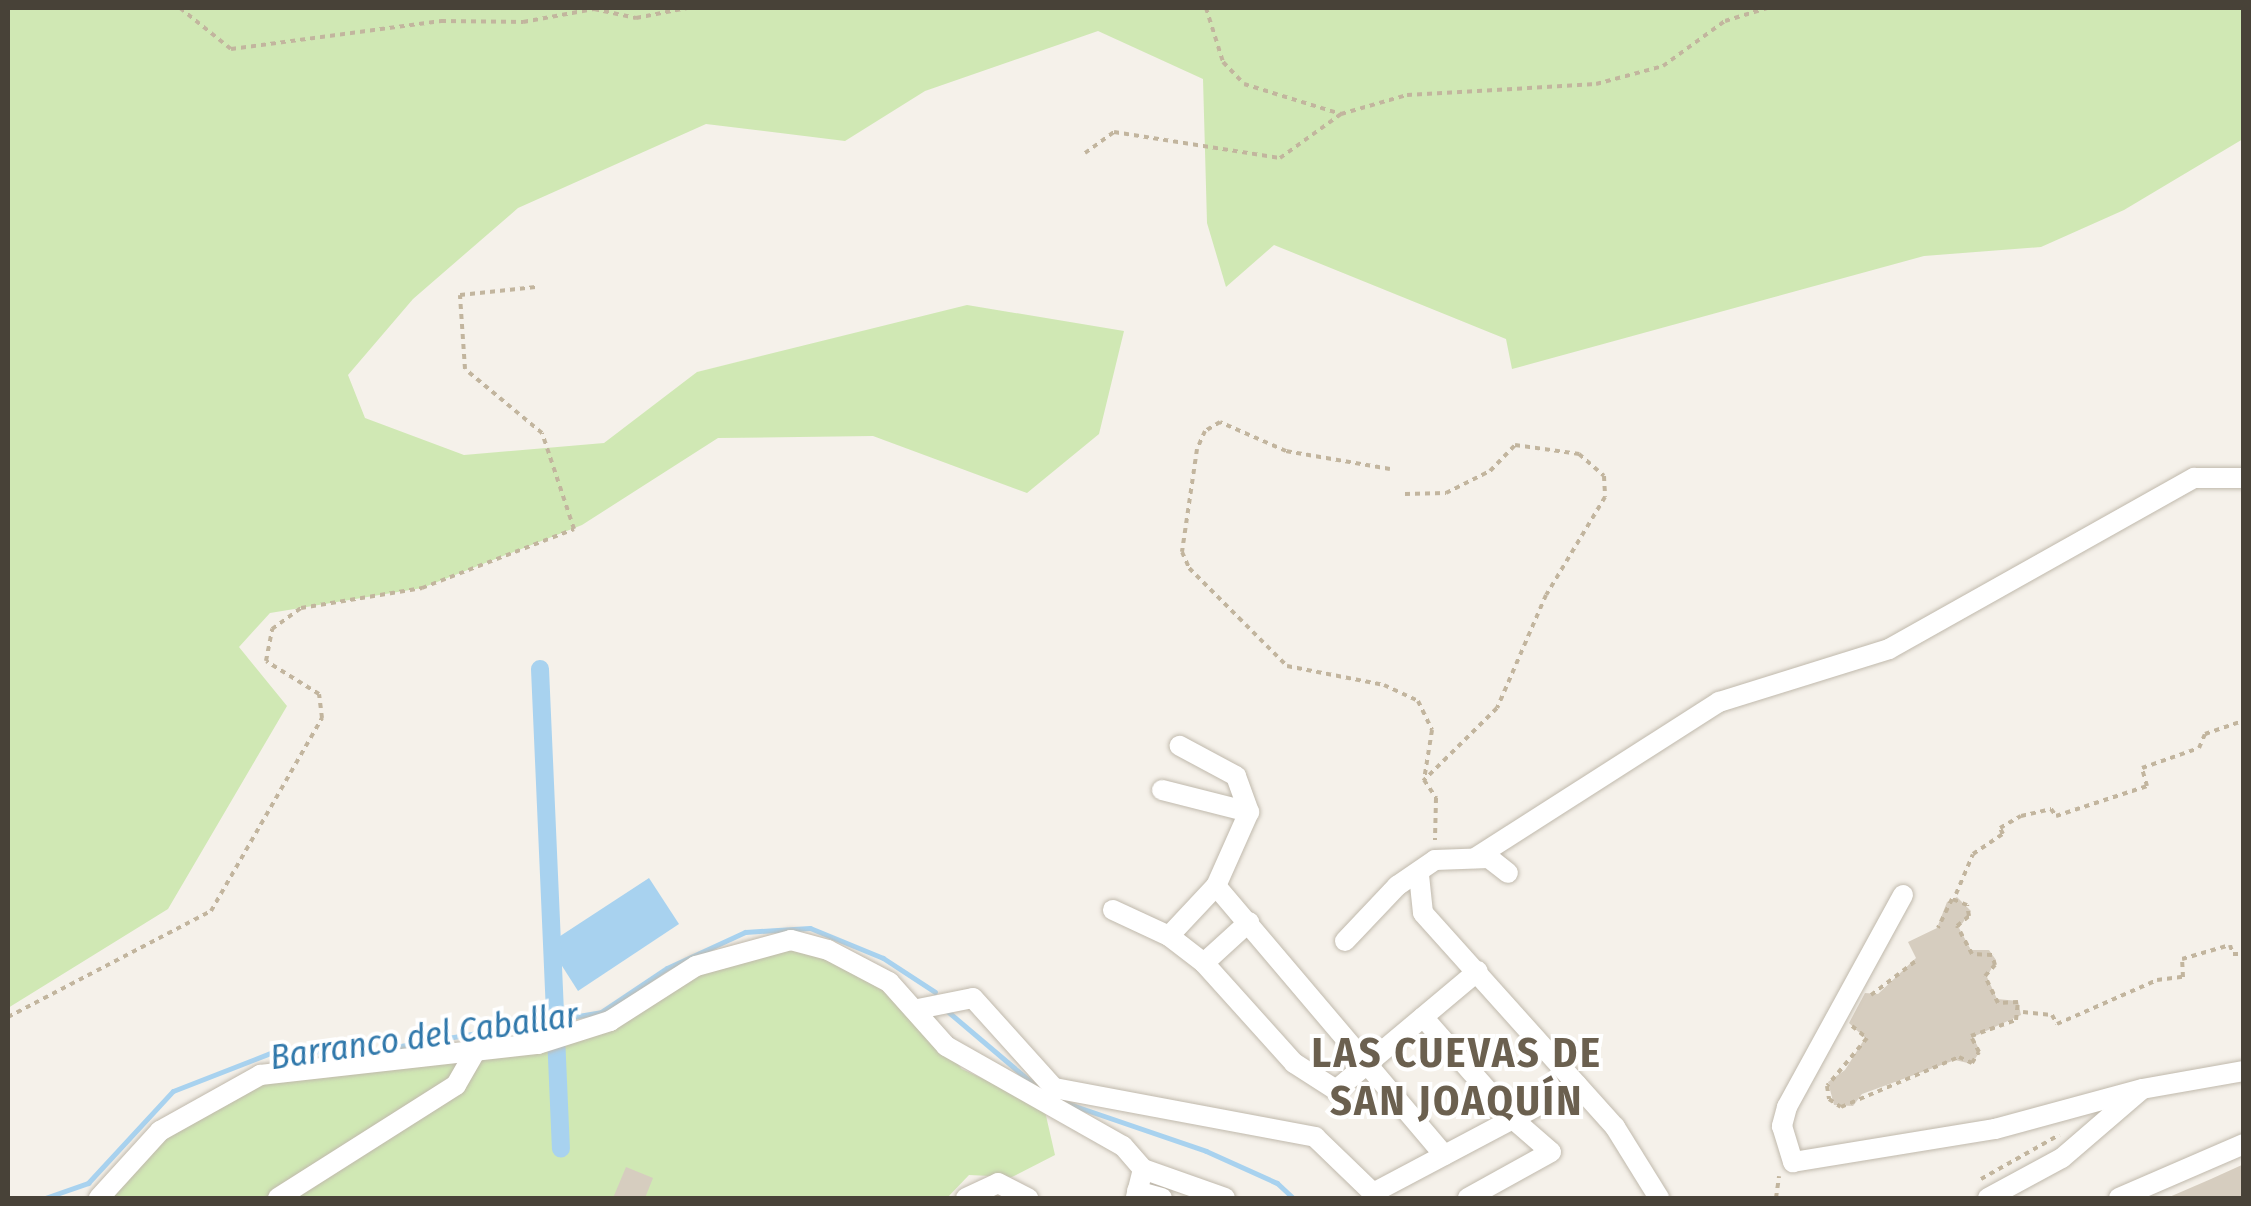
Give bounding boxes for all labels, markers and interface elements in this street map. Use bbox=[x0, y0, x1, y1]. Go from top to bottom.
water label: Barranco del Caballar bbox=[267, 994, 581, 1078]
district label: LAS CUEVAS DE SAN JOAQUÍN bbox=[1311, 1028, 1603, 1126]

